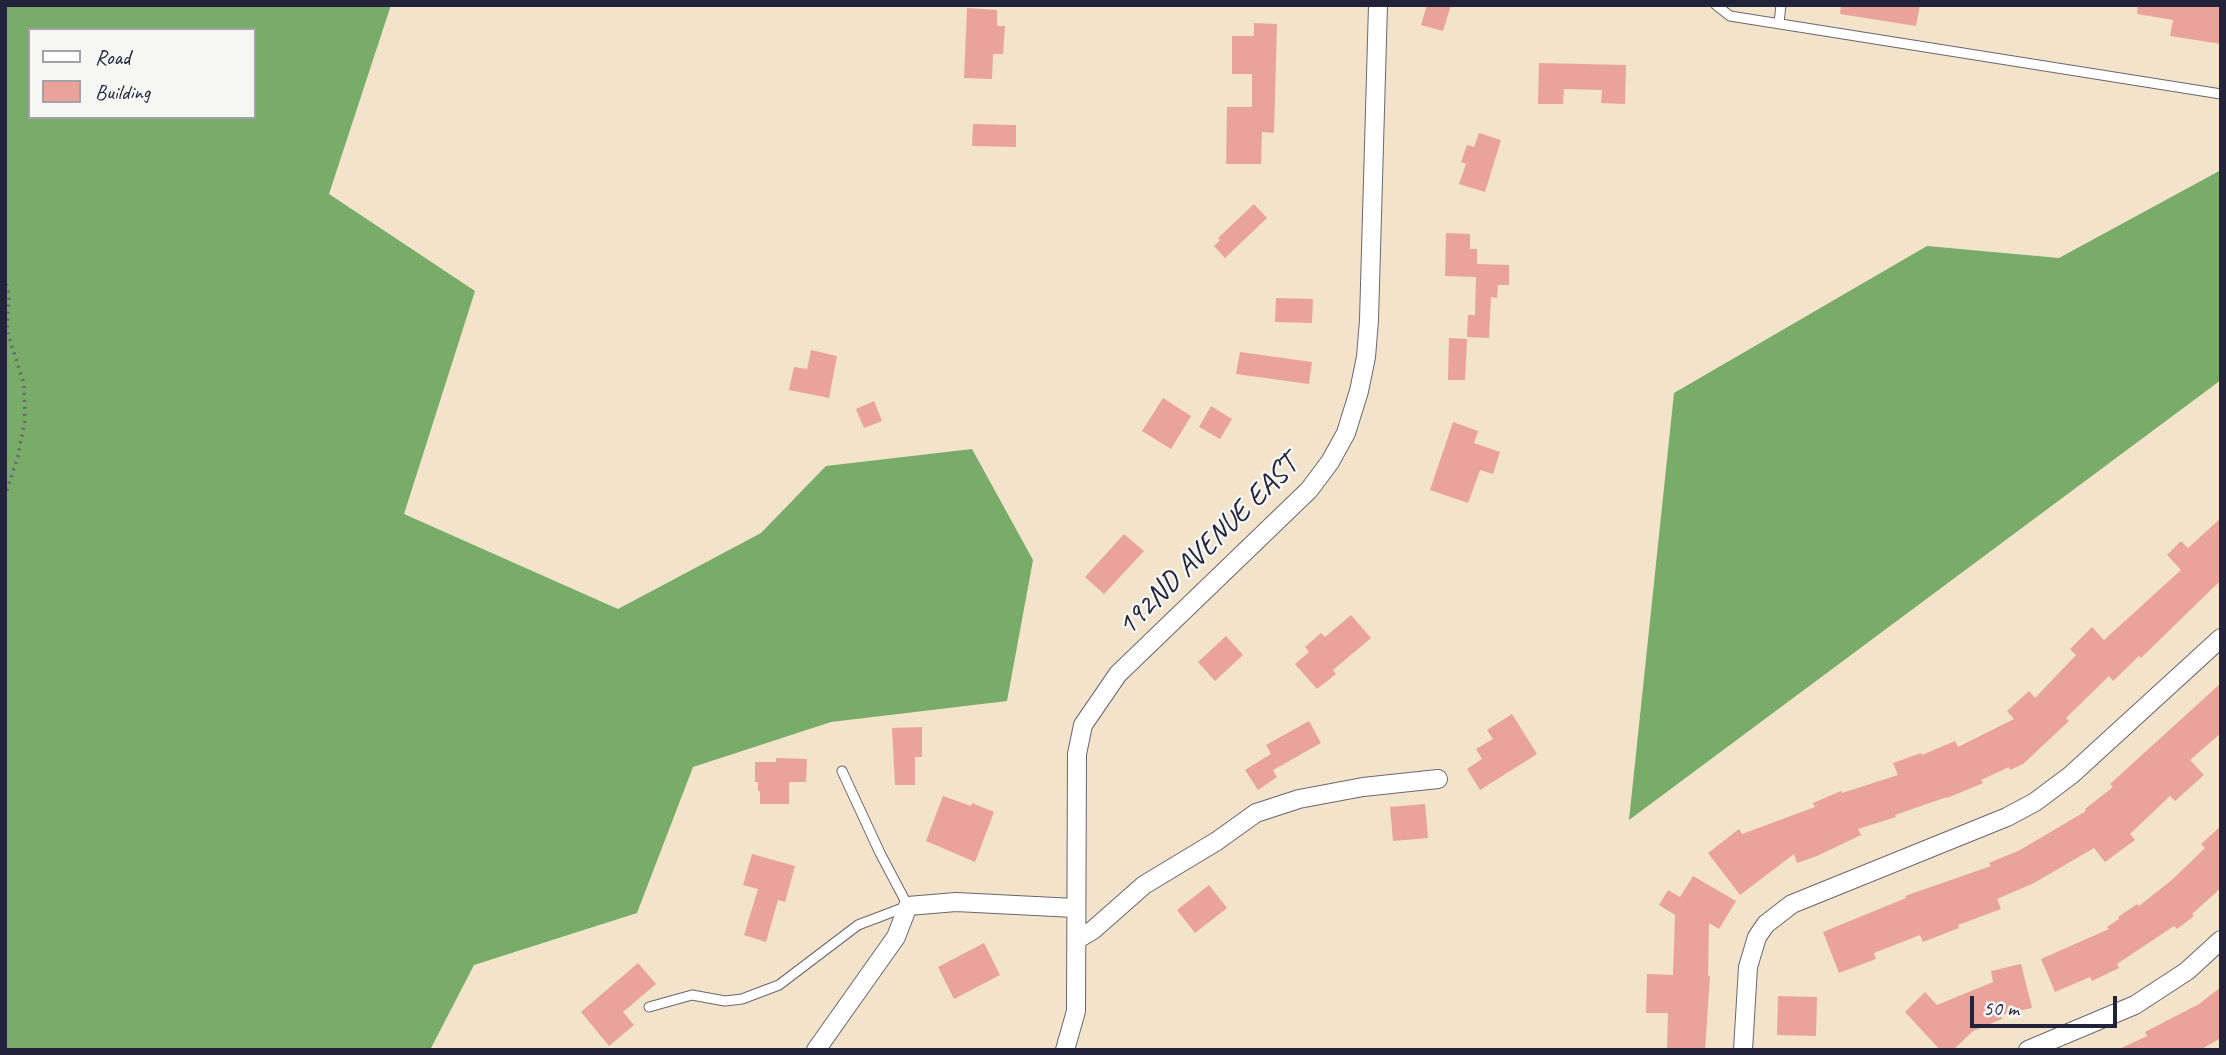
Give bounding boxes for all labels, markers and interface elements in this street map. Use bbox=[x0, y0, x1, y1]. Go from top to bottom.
legend bbox=[28, 28, 256, 119]
text: Road bbox=[95, 44, 130, 70]
text: Building bbox=[95, 79, 150, 105]
street label: 192ND AVENUE EAST bbox=[1110, 448, 1306, 644]
scale bar bbox=[1974, 982, 2121, 1026]
text: 50 m bbox=[1983, 995, 2019, 1021]

